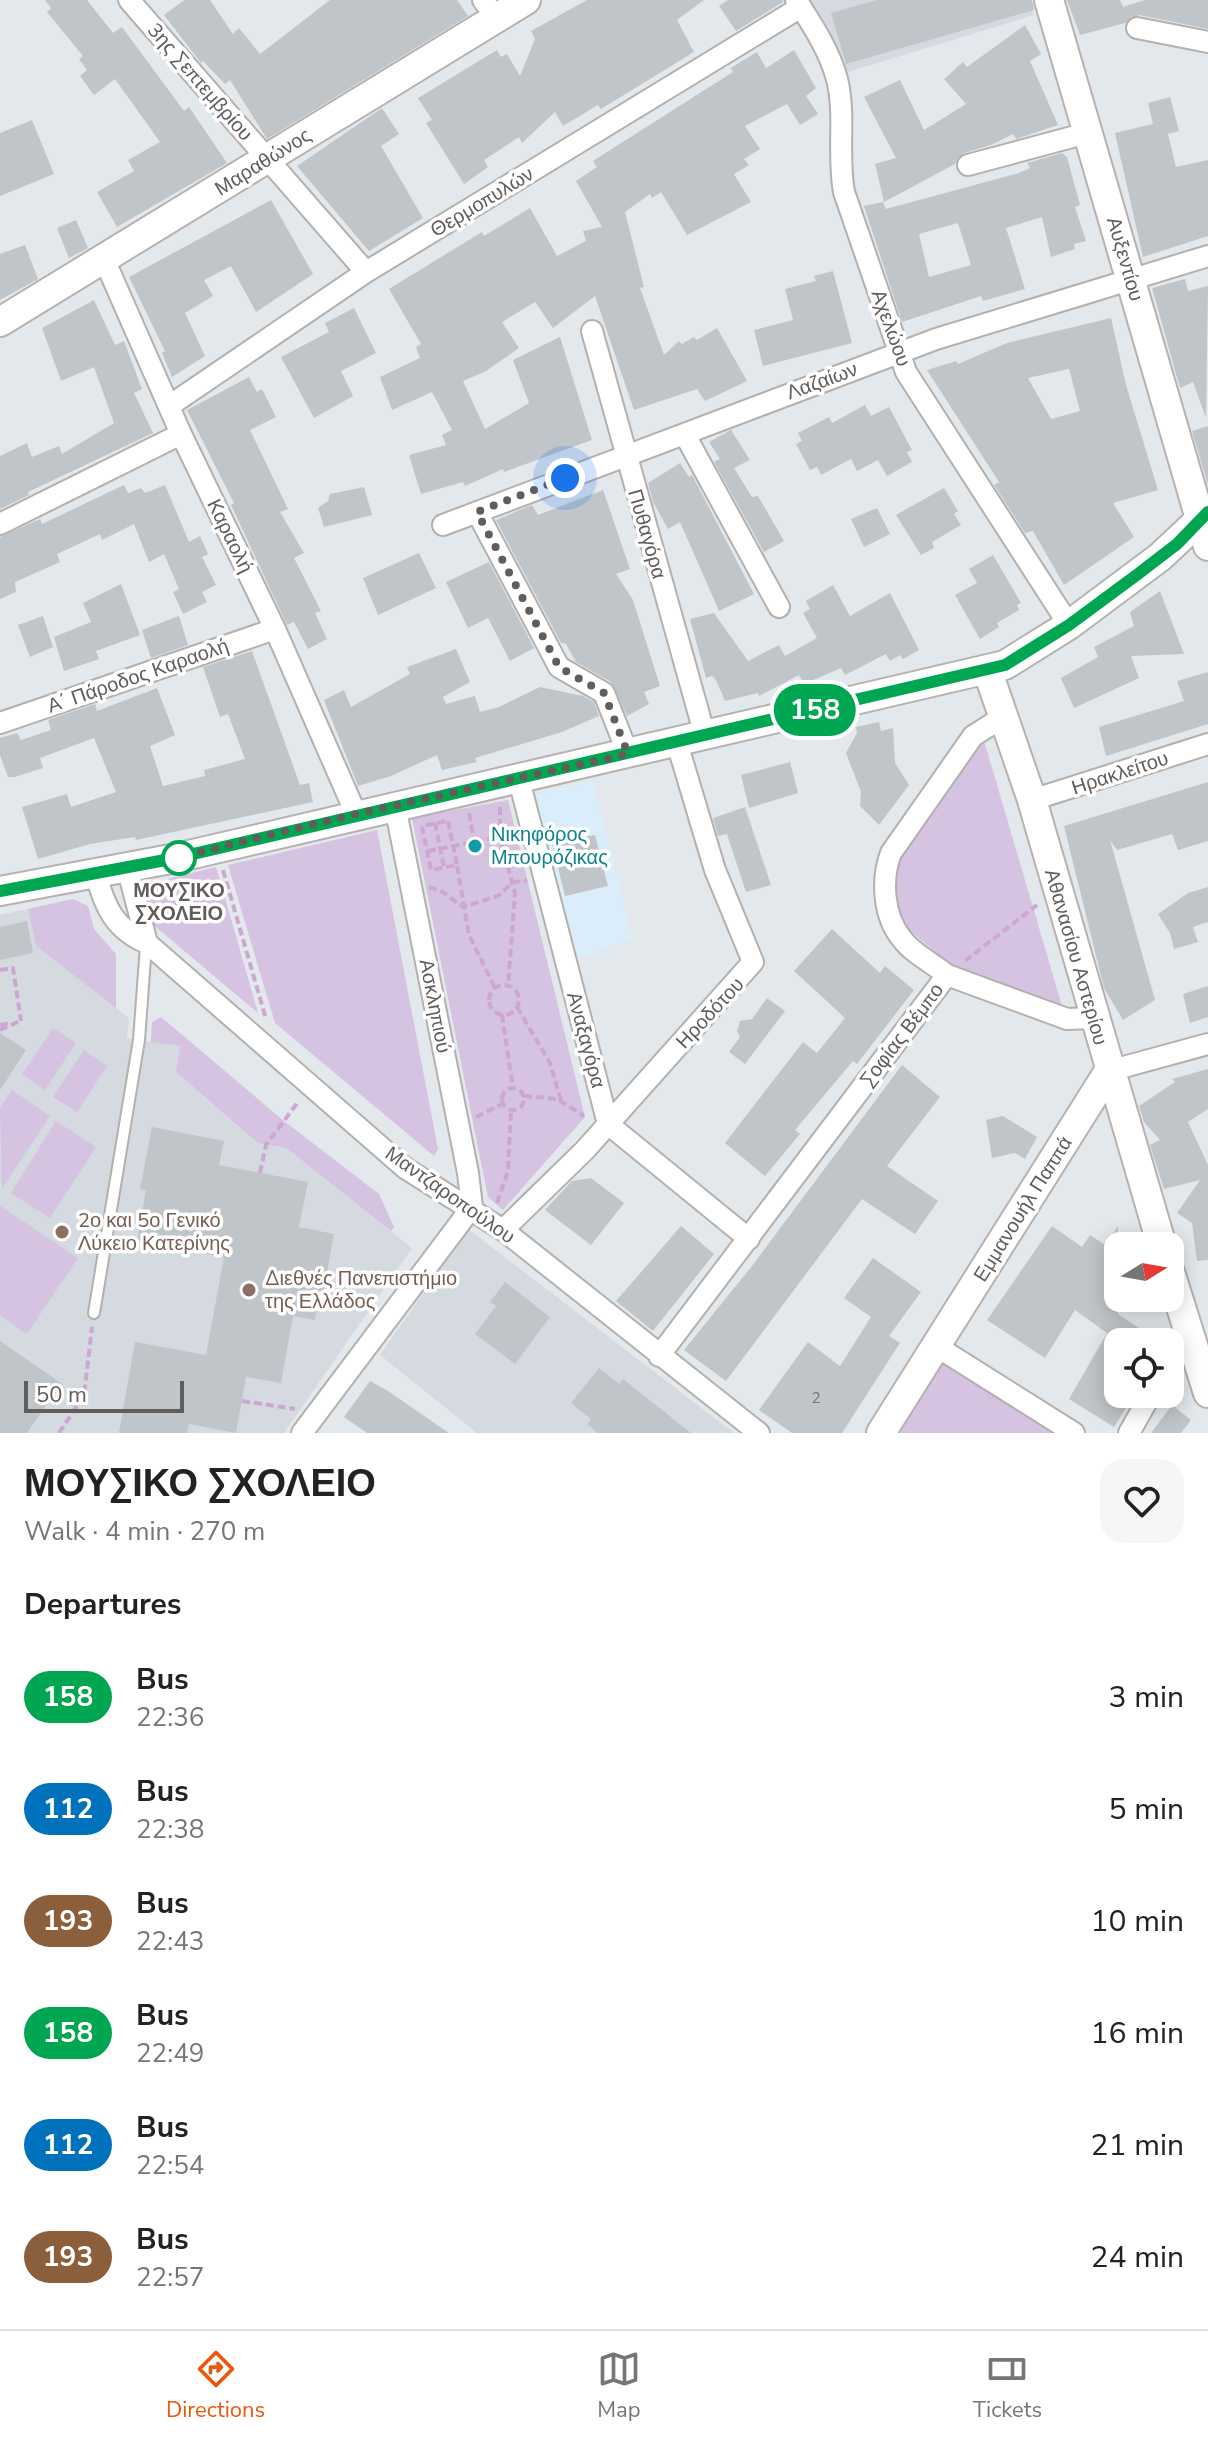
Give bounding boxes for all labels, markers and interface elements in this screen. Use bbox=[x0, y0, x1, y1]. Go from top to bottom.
street label: 3ης Σεπτεμβρίου bbox=[141, 17, 259, 147]
street label: Μαραθώνος bbox=[210, 122, 317, 202]
street label: Θερμοπυλών bbox=[425, 161, 539, 243]
street label: Αυξεντίου bbox=[1100, 214, 1150, 304]
street label: Αχελώου bbox=[865, 286, 917, 370]
street label: Λαζαίων bbox=[783, 356, 861, 406]
your location bbox=[545, 458, 585, 498]
street label: Πυθαγόρα bbox=[621, 486, 673, 582]
street label: Καραολή bbox=[200, 494, 260, 578]
street label: Α΄ Πάροδος Καραολή bbox=[44, 632, 232, 720]
line badge: 158 bbox=[769, 684, 861, 736]
text: 158 bbox=[790, 691, 840, 729]
street label: Ηρακλείτου bbox=[1068, 745, 1172, 801]
place label: Νικηφόρος Μπουρόζικας bbox=[491, 821, 608, 871]
marker: Νικηφόρος Μπουρόζικας bbox=[466, 837, 484, 855]
marker: ΜΟΥΣΙΚΟ ΣΧΟΛΕΙΟ bbox=[162, 841, 196, 875]
street label: Αθανασίου Αστερίου bbox=[1038, 866, 1114, 1048]
place label: ΜΟΥΣΙΚΟ ΣΧΟΛΕΙΟ bbox=[133, 877, 225, 927]
street label: Ασκληπιού bbox=[413, 957, 457, 1055]
street label: Ηροδότου bbox=[670, 971, 750, 1055]
street label: Σοφίας Βέμπο bbox=[854, 978, 950, 1092]
street label: Αναξαγόρα bbox=[560, 989, 612, 1091]
street label: Εμμανουήλ Παππά bbox=[967, 1131, 1079, 1287]
street label: Μαντζαροπούλου bbox=[380, 1140, 520, 1250]
place label: 2ο και 5ο Γενικό Λύκειο Κατερίνης bbox=[78, 1207, 230, 1257]
marker: 2ο και 5ο Γενικό Λύκειο Κατερίνης bbox=[53, 1223, 71, 1241]
north arrow bbox=[1104, 1232, 1184, 1312]
map controls bbox=[1104, 1232, 1184, 1408]
place label: Διεθνές Πανεπιστήμιο της Ελλάδος bbox=[265, 1265, 457, 1315]
marker: Διεθνές Πανεπιστήμιο της Ελλάδος bbox=[240, 1281, 258, 1299]
button: locate bbox=[1104, 1328, 1184, 1408]
scale bar bbox=[24, 1377, 184, 1413]
text: 50 m bbox=[36, 1380, 87, 1410]
house number: 2 bbox=[811, 1387, 821, 1409]
text: ΜΟΥΣΙΚΟ ΣΧΟΛΕΙΟ bbox=[24, 1458, 376, 1509]
button: heart bbox=[1100, 1459, 1184, 1543]
text: Walk · 4 min · 270 m bbox=[24, 1514, 265, 1549]
text: Departures bbox=[24, 1584, 181, 1625]
text: Bus bbox=[136, 1659, 189, 1700]
text: 3 min bbox=[1109, 1677, 1184, 1718]
text: 158 bbox=[43, 1678, 93, 1716]
text: 22:36 bbox=[136, 1700, 204, 1735]
text: Bus bbox=[136, 1771, 189, 1812]
text: 5 min bbox=[1109, 1789, 1184, 1830]
text: 112 bbox=[43, 1790, 93, 1828]
text: 22:38 bbox=[136, 1812, 204, 1847]
text: Bus bbox=[136, 1883, 189, 1924]
text: 10 min bbox=[1091, 1901, 1184, 1942]
text: 193 bbox=[43, 1902, 93, 1940]
text: 22:43 bbox=[136, 1924, 204, 1959]
text: Bus bbox=[136, 1995, 189, 2036]
text: 16 min bbox=[1091, 2013, 1184, 2054]
text: 158 bbox=[43, 2014, 93, 2052]
text: 22:49 bbox=[136, 2036, 204, 2071]
text: Bus bbox=[136, 2107, 189, 2148]
text: 21 min bbox=[1091, 2125, 1184, 2166]
text: 112 bbox=[43, 2126, 93, 2164]
text: 22:54 bbox=[136, 2148, 204, 2183]
text: Bus bbox=[136, 2219, 189, 2260]
text: 24 min bbox=[1091, 2237, 1184, 2278]
text: 193 bbox=[43, 2238, 93, 2276]
text: 22:57 bbox=[136, 2260, 204, 2295]
tab: Directions bbox=[166, 2347, 265, 2425]
tab: Map bbox=[597, 2347, 641, 2425]
tab: Tickets bbox=[973, 2347, 1042, 2425]

